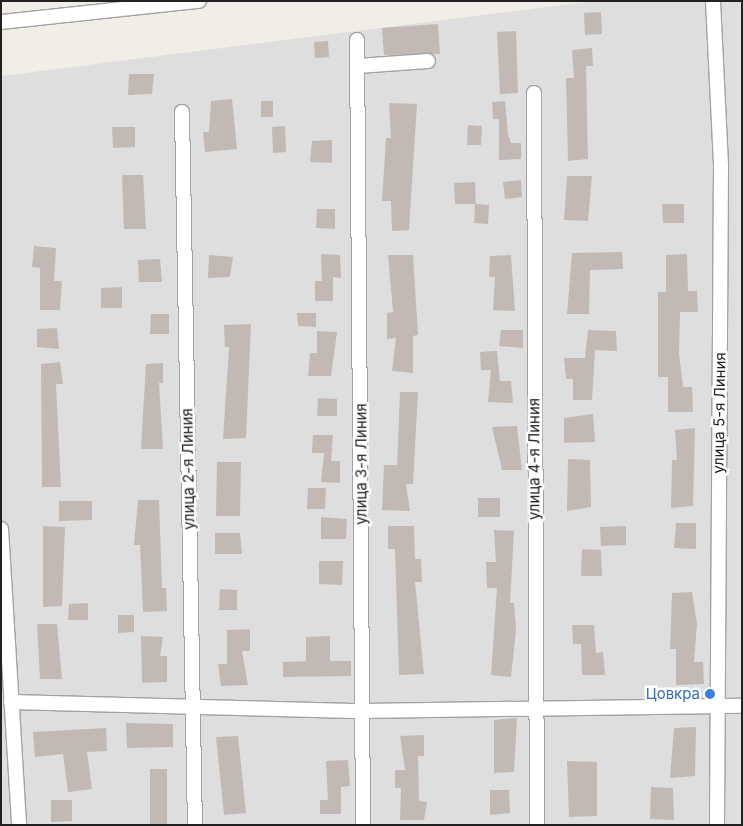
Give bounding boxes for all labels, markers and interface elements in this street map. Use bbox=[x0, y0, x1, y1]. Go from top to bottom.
street label: улица 5-я Линия bbox=[709, 352, 729, 474]
street label: улица 4-я Линия bbox=[525, 398, 543, 520]
street label: улица 3-я Линия bbox=[352, 403, 370, 525]
street label: улица 2-я Линия bbox=[178, 408, 198, 530]
place label: Цовкра bbox=[646, 685, 700, 703]
marker: Цовкра bbox=[704, 688, 716, 700]

